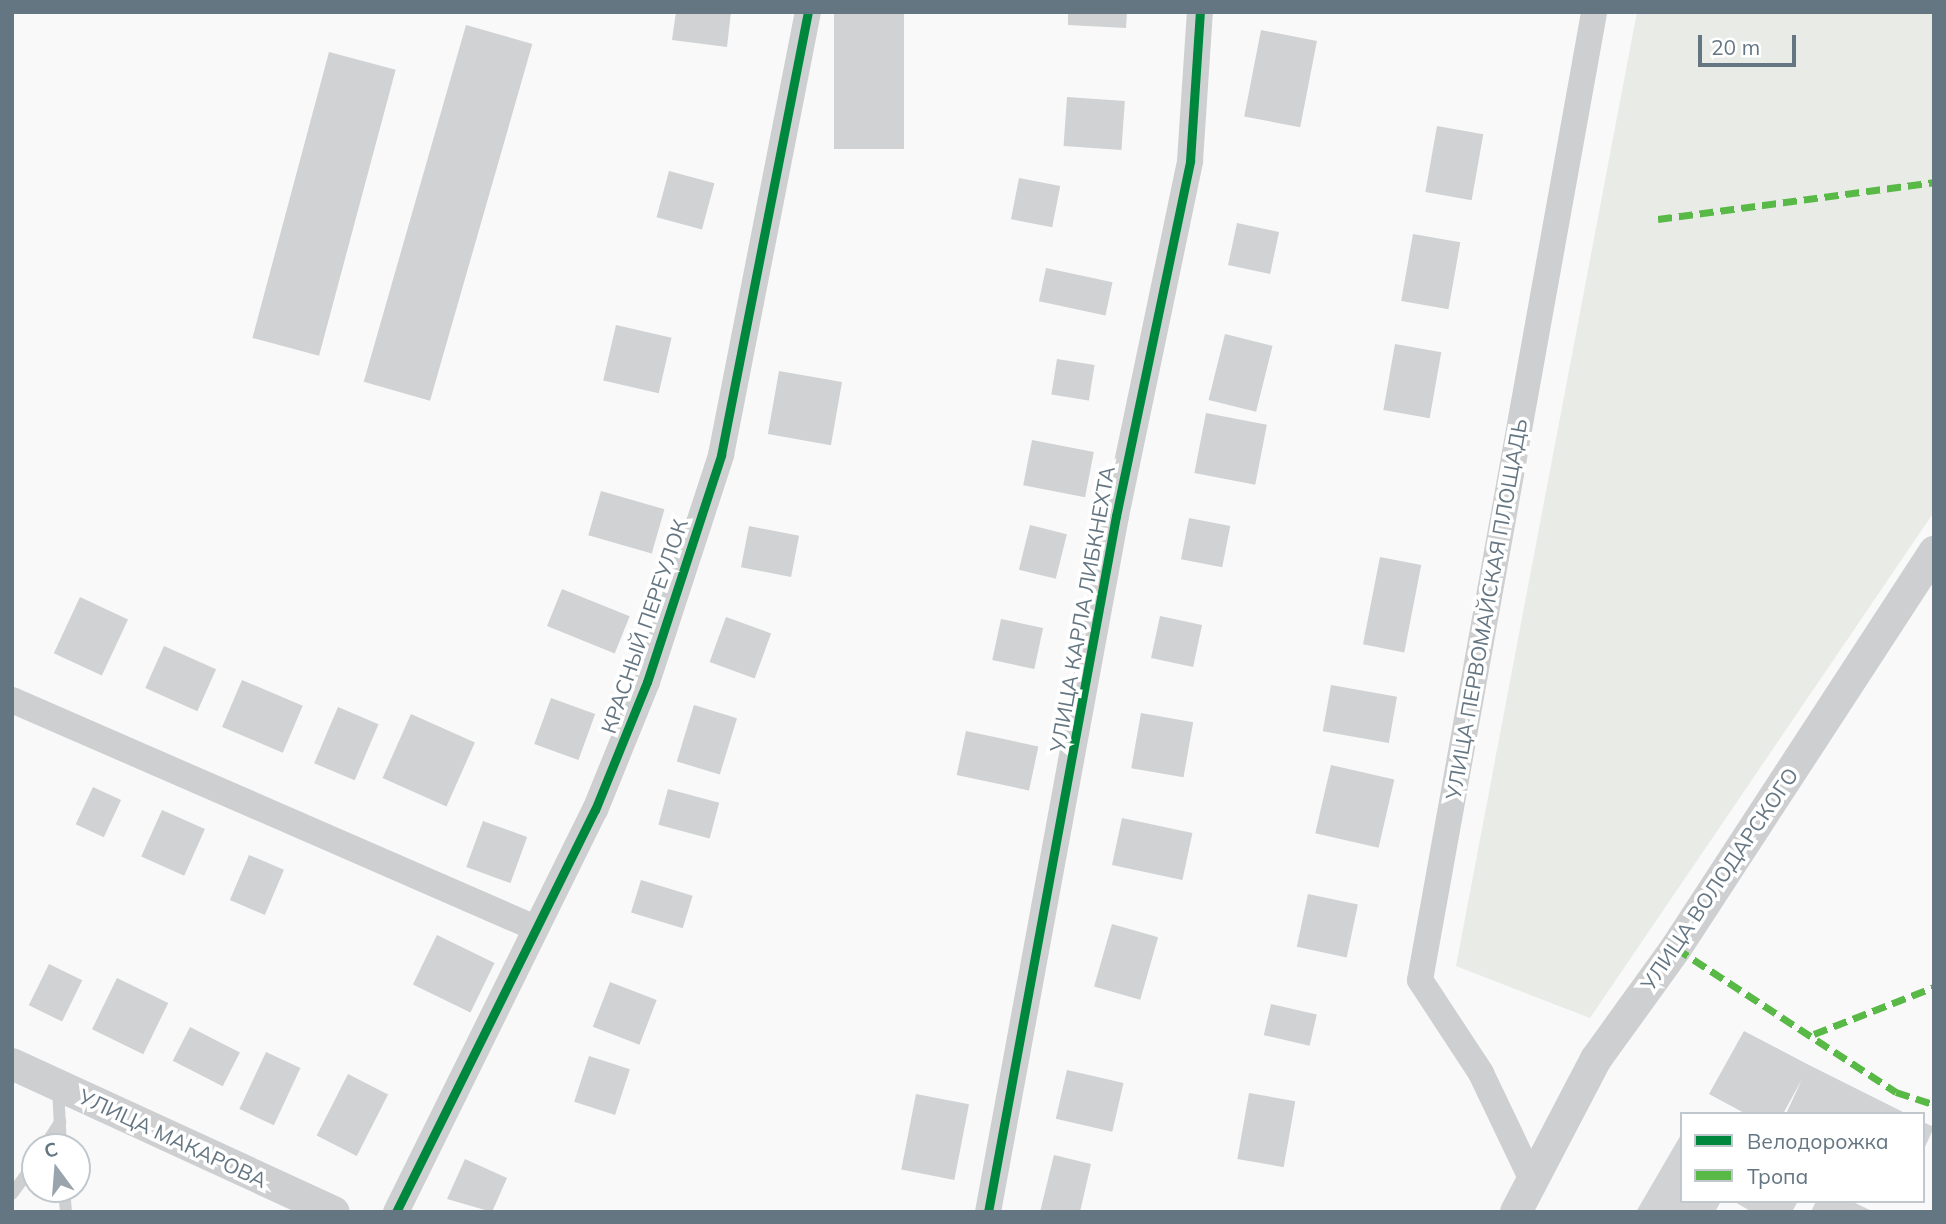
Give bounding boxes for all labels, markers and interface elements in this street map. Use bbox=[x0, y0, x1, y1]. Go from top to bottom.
scale bar bbox=[1701, 21, 1799, 65]
text: 20 m bbox=[1711, 34, 1760, 60]
street label: УЛИЦА ПЕРВОМАЙСКАЯ ПЛОЩАДЬ bbox=[1440, 416, 1532, 802]
street label: УЛИЦА КАРЛА ЛИБКНЕХТА bbox=[1044, 464, 1120, 754]
street label: КРАСНЫЙ ПЕРЕУЛОК bbox=[595, 515, 693, 737]
street label: УЛИЦА ВОЛОДАРСКОГО bbox=[1635, 763, 1803, 995]
street label: УЛИЦА МАКАРОВА bbox=[75, 1083, 271, 1193]
legend bbox=[1680, 1112, 1925, 1203]
text: Велодорожка bbox=[1747, 1128, 1889, 1154]
north arrow bbox=[21, 1133, 91, 1203]
text: С bbox=[41, 1136, 60, 1163]
text: Тропа bbox=[1747, 1163, 1808, 1189]

